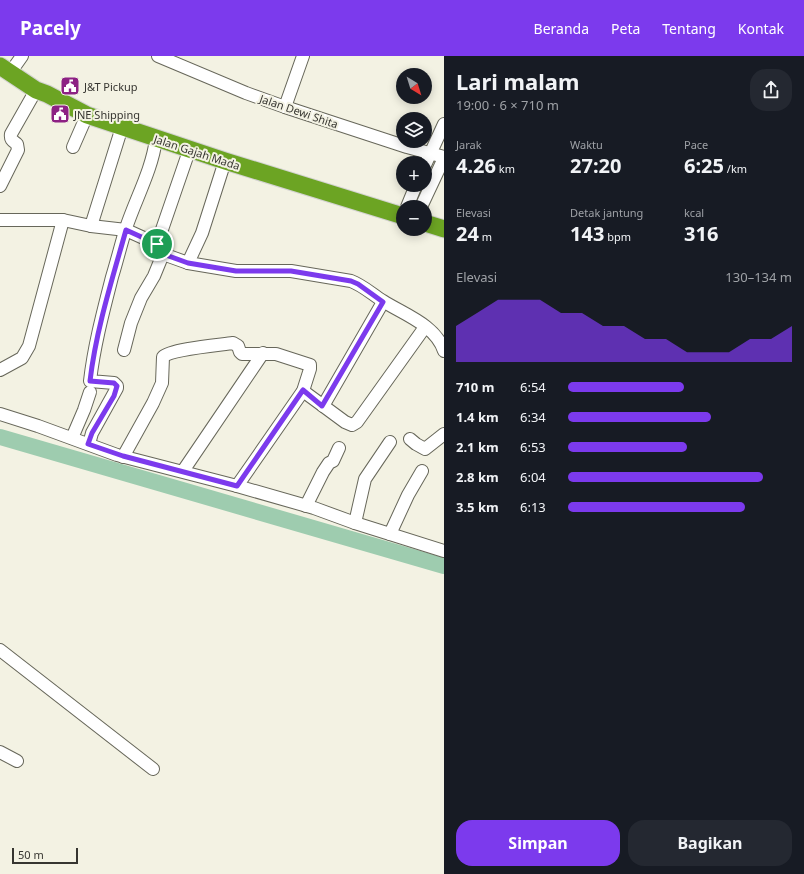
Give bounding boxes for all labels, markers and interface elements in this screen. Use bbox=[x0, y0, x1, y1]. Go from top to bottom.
text: Pacely bbox=[20, 15, 81, 41]
text: Beranda bbox=[534, 19, 589, 38]
text: Peta bbox=[611, 19, 640, 38]
text: Tentang bbox=[662, 19, 716, 38]
text: Kontak bbox=[738, 19, 784, 38]
text: Lari malam bbox=[456, 66, 579, 96]
north arrow bbox=[396, 68, 432, 104]
map controls bbox=[396, 68, 432, 236]
button: share bbox=[750, 69, 792, 111]
public building icon: J&T Pickup bbox=[59, 75, 81, 97]
place label: J&T Pickup bbox=[83, 79, 138, 94]
street label: Jalan Dewi Shita bbox=[257, 90, 340, 131]
text: 19:00 · 6 × 710 m bbox=[456, 96, 559, 114]
public building icon: JNE Shipping bbox=[49, 103, 71, 125]
place label: JNE Shipping bbox=[73, 107, 140, 122]
button: layers bbox=[396, 112, 432, 148]
street label: Jalan Gajah Mada bbox=[151, 131, 242, 173]
text: Jarak bbox=[456, 137, 482, 152]
text: Waktu bbox=[570, 137, 603, 152]
text: Pace bbox=[684, 137, 708, 152]
text: 4.26 bbox=[456, 152, 496, 179]
text: 27:20 bbox=[570, 152, 621, 179]
text: 6:25 bbox=[684, 152, 724, 179]
button: + bbox=[396, 156, 432, 192]
text: km bbox=[496, 161, 515, 176]
text: /km bbox=[724, 161, 747, 176]
button: − bbox=[396, 200, 432, 236]
text: Elevasi bbox=[456, 205, 491, 220]
text: Detak jantung bbox=[570, 205, 643, 220]
text: kcal bbox=[684, 205, 704, 220]
text: 24 bbox=[456, 220, 479, 247]
text: 143 bbox=[570, 220, 604, 247]
text: 316 bbox=[684, 220, 718, 247]
pin bbox=[140, 227, 174, 261]
text: m bbox=[479, 229, 492, 244]
text: bpm bbox=[604, 229, 631, 244]
icon: arrive bbox=[146, 233, 168, 255]
text: Elevasi bbox=[456, 268, 497, 286]
text: 130–134 m bbox=[725, 268, 792, 286]
text: 710 m bbox=[456, 378, 494, 396]
text: 6:54 bbox=[520, 378, 546, 396]
text: 1.4 km bbox=[456, 408, 499, 426]
text: 6:34 bbox=[520, 408, 546, 426]
text: 2.1 km bbox=[456, 438, 499, 456]
text: 6:53 bbox=[520, 438, 546, 456]
text: 2.8 km bbox=[456, 468, 499, 486]
text: 6:04 bbox=[520, 468, 546, 486]
text: 3.5 km bbox=[456, 498, 499, 516]
text: 6:13 bbox=[520, 498, 546, 516]
button: Simpan bbox=[456, 820, 620, 866]
button: Bagikan bbox=[628, 820, 792, 866]
scale bar bbox=[12, 846, 78, 865]
text: 50 m bbox=[18, 847, 44, 862]

